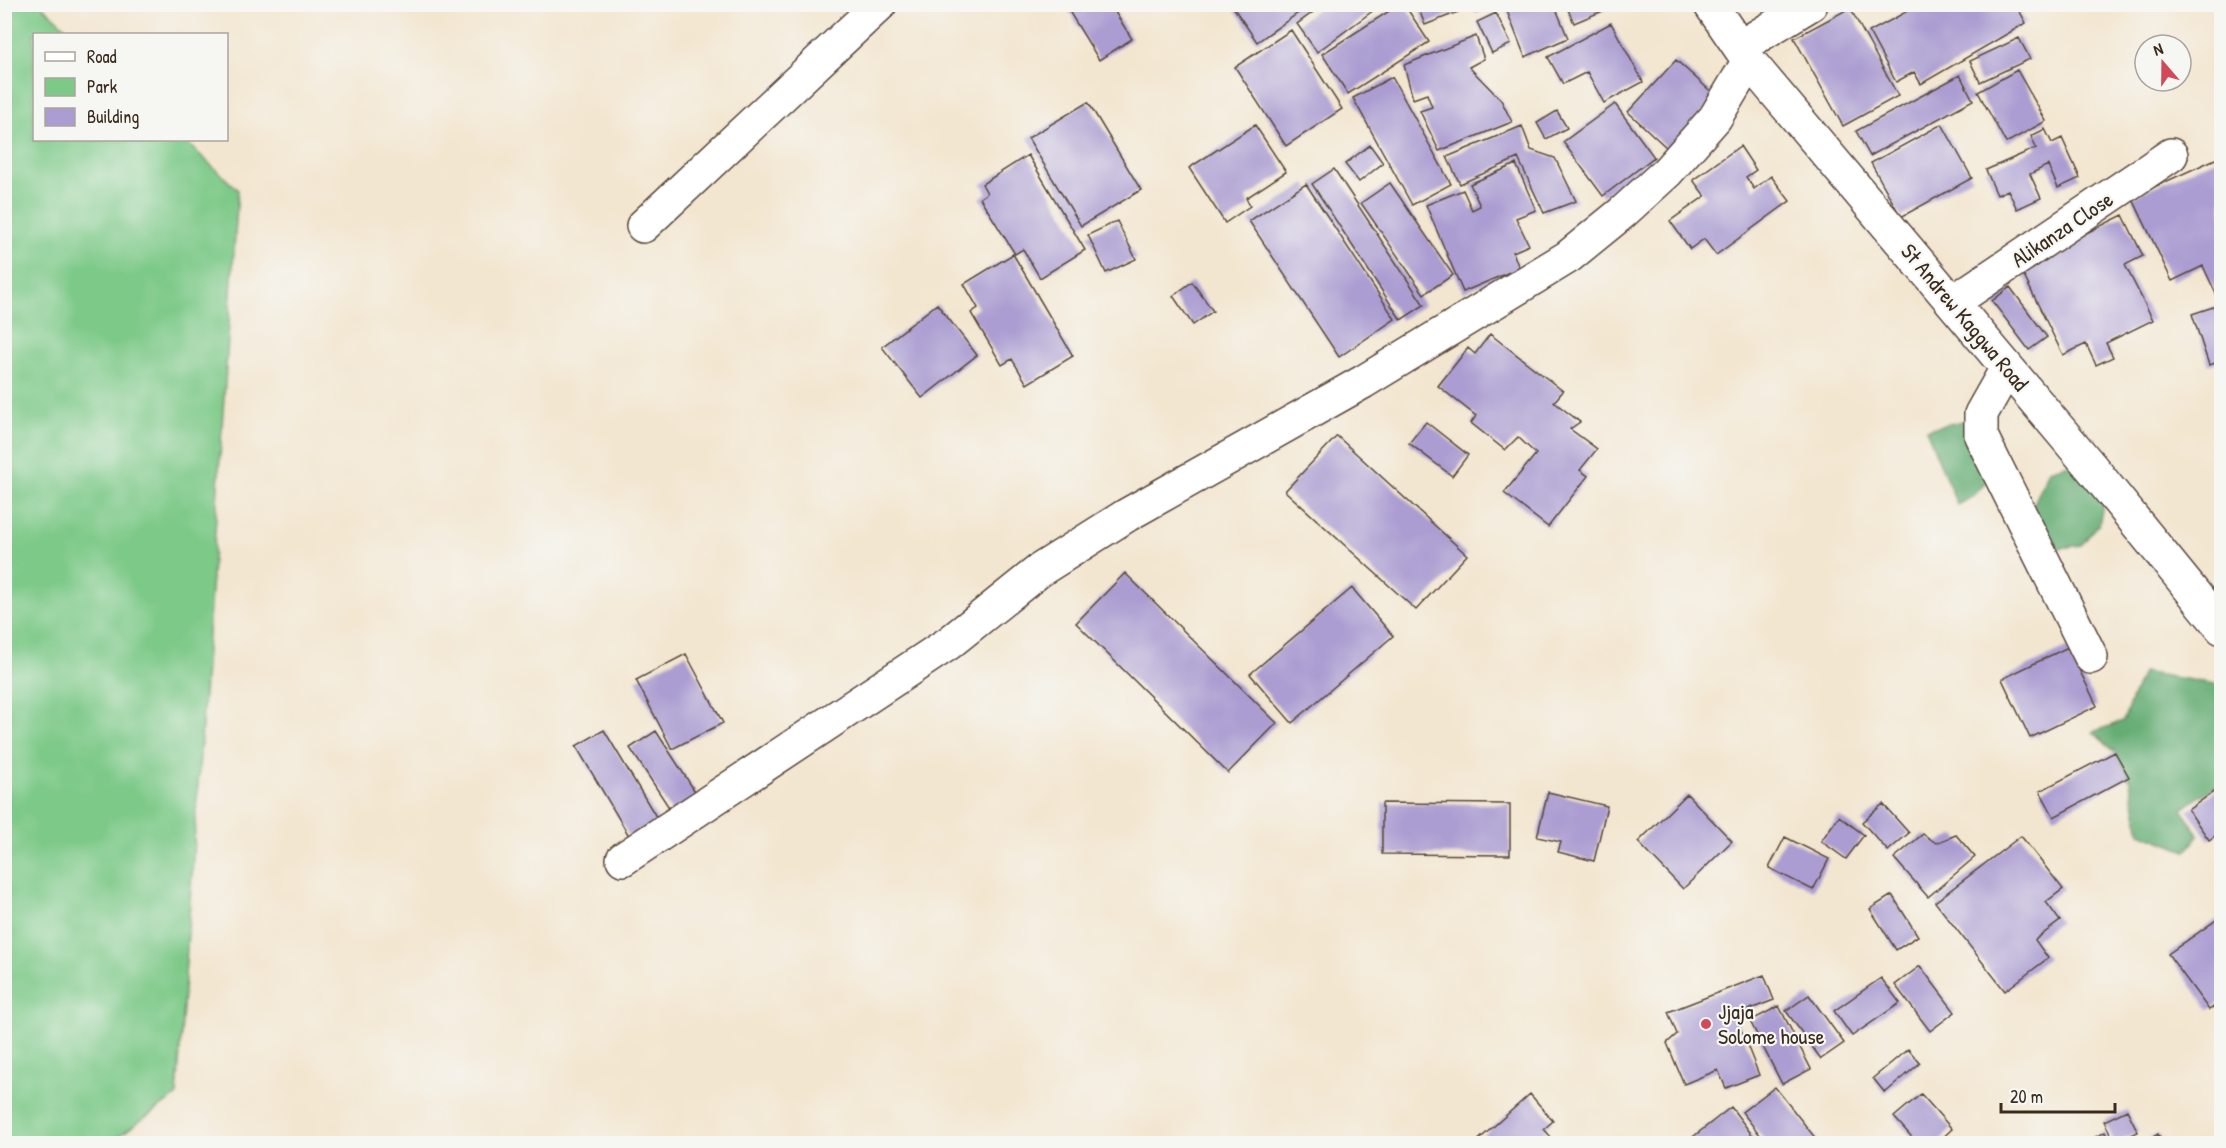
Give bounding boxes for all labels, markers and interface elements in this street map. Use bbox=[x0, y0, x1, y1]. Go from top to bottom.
legend bbox=[33, 33, 228, 141]
north arrow bbox=[2133, 33, 2193, 93]
text: N bbox=[2150, 37, 2166, 61]
text: Road bbox=[87, 44, 117, 69]
text: Park bbox=[87, 74, 118, 99]
text: Building bbox=[87, 104, 139, 129]
street label: Alikanza Close bbox=[2005, 184, 2119, 274]
street label: St Andrew Kaggwa Road bbox=[1894, 237, 2036, 397]
place label: Jjaja Solome house bbox=[1718, 996, 1825, 1051]
marker: Jjaja Solome house bbox=[1699, 1017, 1713, 1031]
scale bar bbox=[2001, 1076, 2115, 1114]
text: 20 m bbox=[2010, 1084, 2043, 1109]

